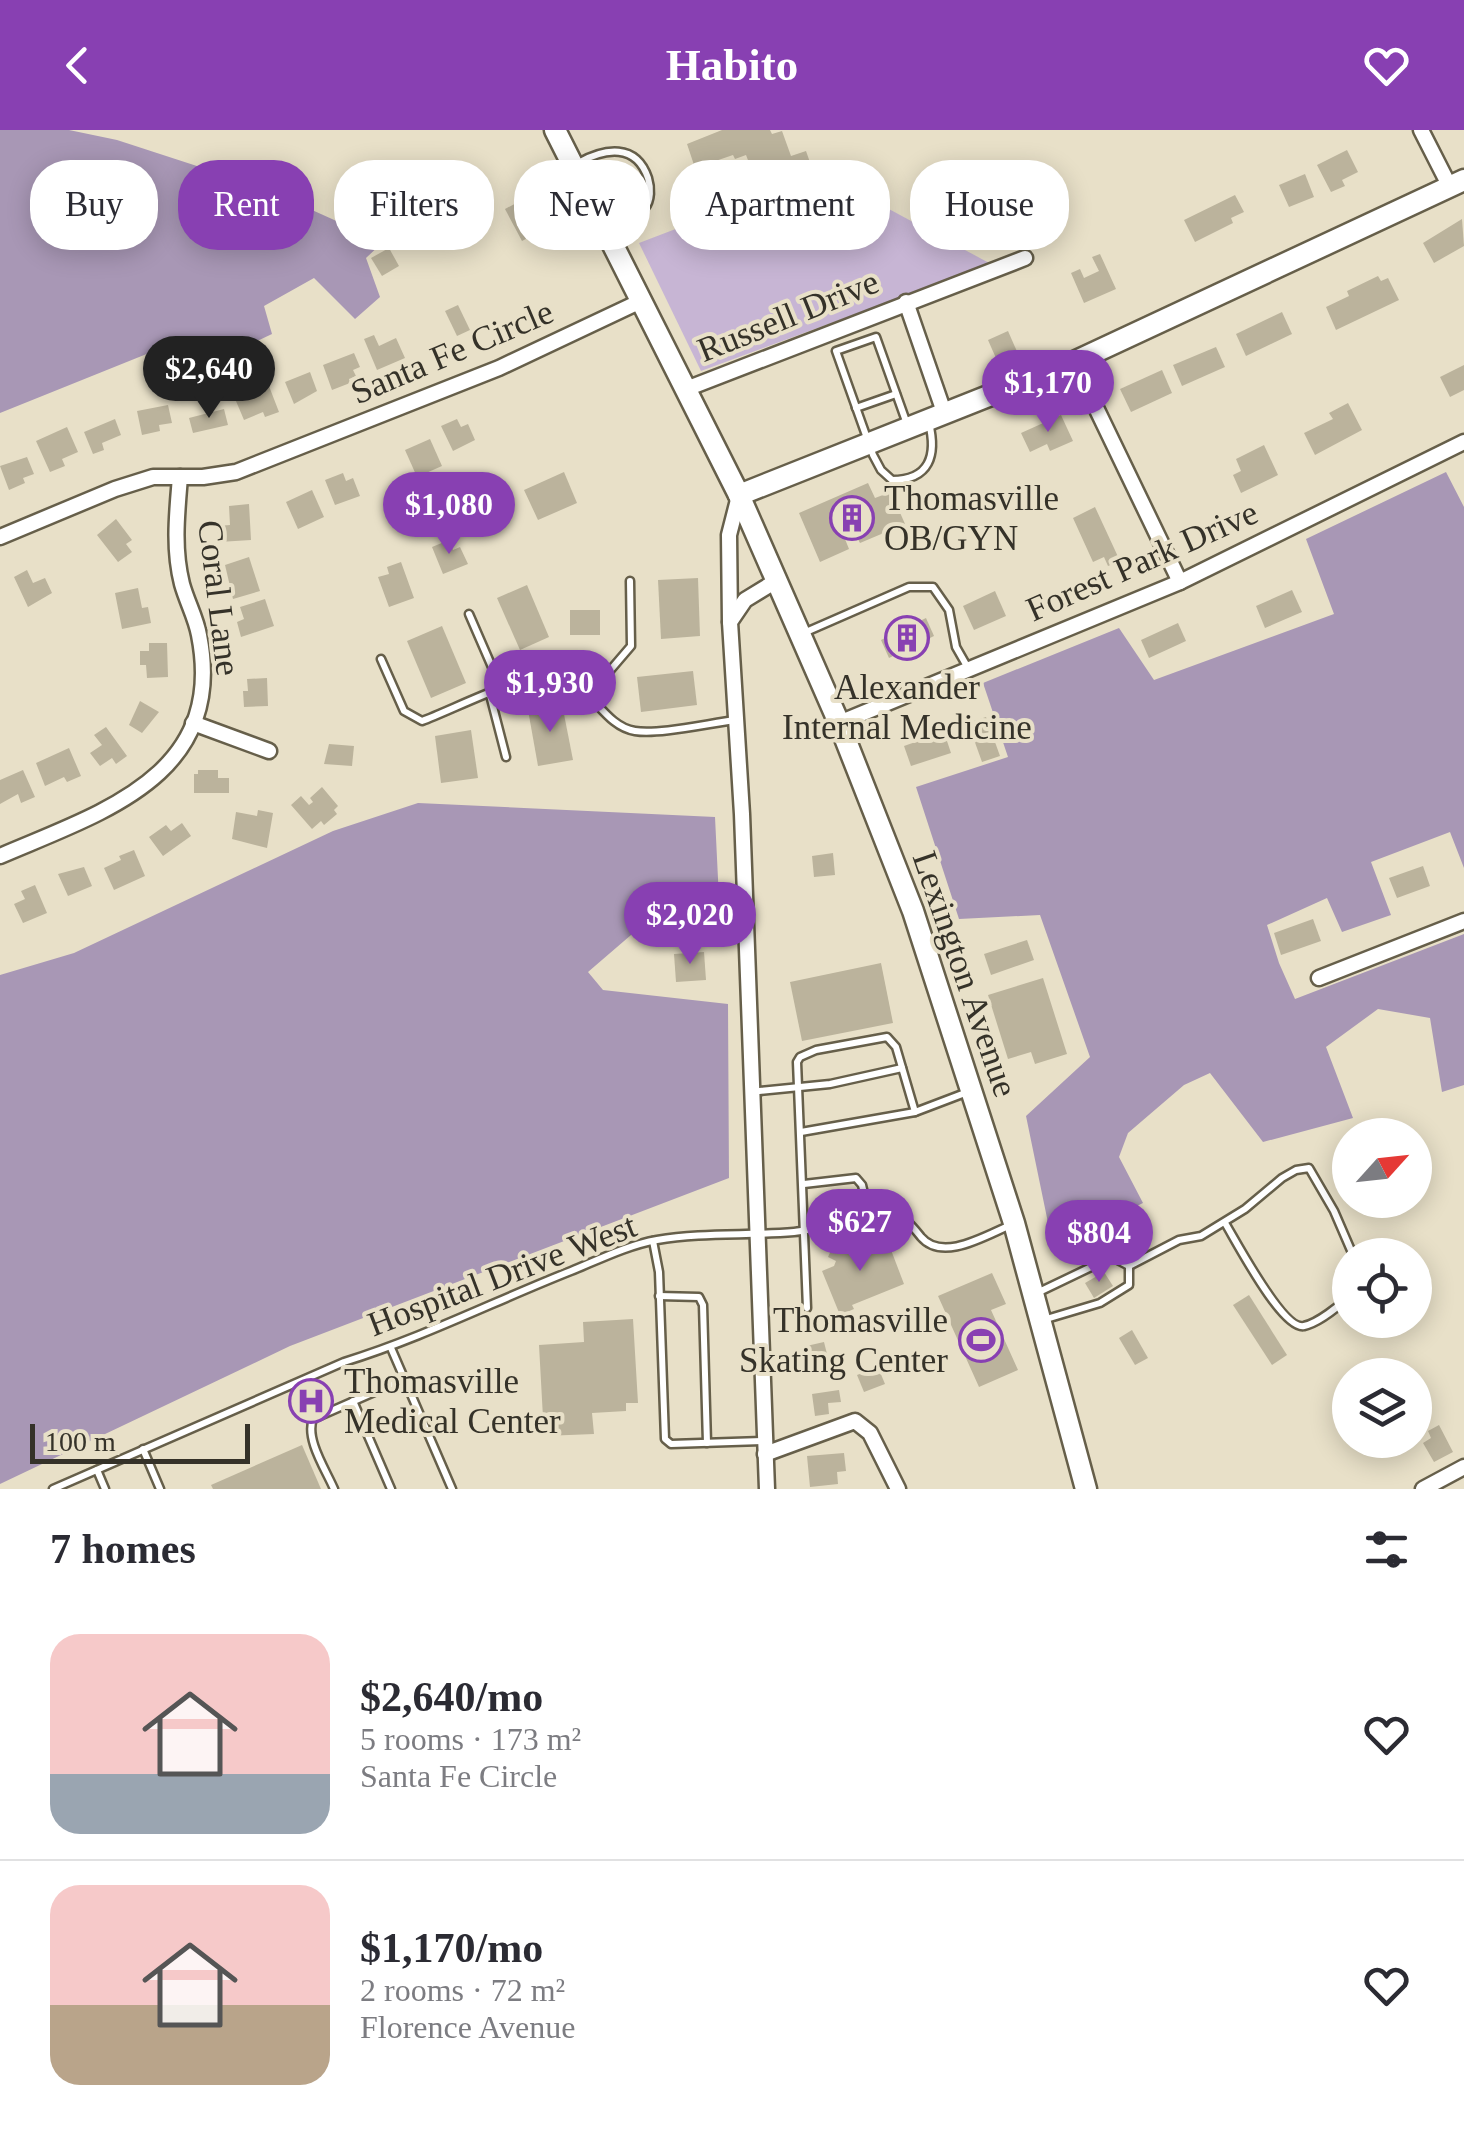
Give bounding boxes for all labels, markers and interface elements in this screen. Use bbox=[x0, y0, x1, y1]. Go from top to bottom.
icon: back bbox=[50, 38, 105, 93]
icon: heart bbox=[1359, 38, 1414, 93]
text: Habito bbox=[666, 40, 798, 90]
chip: Buy bbox=[30, 160, 158, 250]
chip: Rent bbox=[178, 160, 314, 250]
chip: Filters bbox=[334, 160, 494, 250]
chip: New bbox=[514, 160, 650, 250]
chip: Apartment bbox=[670, 160, 890, 250]
chip: House bbox=[910, 160, 1069, 250]
street label: Russell Drive bbox=[692, 262, 884, 370]
street label: Santa Fe Circle bbox=[345, 292, 559, 412]
pin: $2,640 bbox=[128, 336, 290, 421]
text: $2,640 bbox=[165, 350, 253, 386]
pin: $1,170 bbox=[967, 350, 1129, 435]
text: $1,170 bbox=[1004, 364, 1092, 400]
pin: $1,080 bbox=[368, 472, 530, 557]
place label: Thomasville OB/GYN bbox=[884, 479, 1059, 558]
text: $1,080 bbox=[405, 486, 493, 522]
street label: Forest Park Drive bbox=[1020, 493, 1264, 629]
building icon: Thomasville OB/GYN bbox=[829, 495, 875, 541]
street label: Coral Lane bbox=[190, 518, 248, 678]
building icon: Alexander Internal Medicine bbox=[884, 615, 930, 661]
pin: $1,930 bbox=[469, 650, 631, 735]
text: $1,930 bbox=[506, 664, 594, 700]
place label: Alexander Internal Medicine bbox=[782, 668, 1032, 747]
street label: Lexington Avenue bbox=[905, 846, 1025, 1102]
pin: $2,020 bbox=[609, 882, 771, 967]
text: $2,020 bbox=[646, 896, 734, 932]
north arrow bbox=[1332, 1118, 1432, 1218]
map controls bbox=[1332, 1118, 1432, 1458]
pin: $627 bbox=[801, 1189, 919, 1274]
pin: $804 bbox=[1040, 1200, 1158, 1285]
text: $627 bbox=[828, 1203, 892, 1239]
street label: Hospital Drive West bbox=[362, 1206, 642, 1344]
text: $804 bbox=[1067, 1214, 1131, 1250]
button: locate bbox=[1332, 1238, 1432, 1338]
place label: Thomasville Skating Center bbox=[739, 1301, 948, 1380]
sports icon: Thomasville Skating Center bbox=[958, 1317, 1004, 1363]
button: layers bbox=[1332, 1358, 1432, 1458]
place label: Thomasville Medical Center bbox=[344, 1362, 561, 1441]
hospital icon: Thomasville Medical Center bbox=[288, 1378, 334, 1424]
scale bar bbox=[30, 1419, 250, 1464]
text: 100 m bbox=[45, 1426, 116, 1457]
icon: filters bbox=[1359, 1522, 1414, 1577]
text: 7 homes bbox=[50, 1526, 196, 1572]
icon: home bbox=[130, 1674, 250, 1794]
text: $2,640/mo bbox=[360, 1674, 543, 1720]
icon: heart bbox=[1359, 1707, 1414, 1762]
text: 5 rooms · 173 m² bbox=[360, 1721, 581, 1757]
text: Santa Fe Circle bbox=[360, 1758, 557, 1794]
icon: home bbox=[130, 1925, 250, 2045]
text: $1,170/mo bbox=[360, 1925, 543, 1971]
icon: heart bbox=[1359, 1958, 1414, 2013]
text: 2 rooms · 72 m² bbox=[360, 1972, 565, 2008]
text: Florence Avenue bbox=[360, 2009, 575, 2045]

